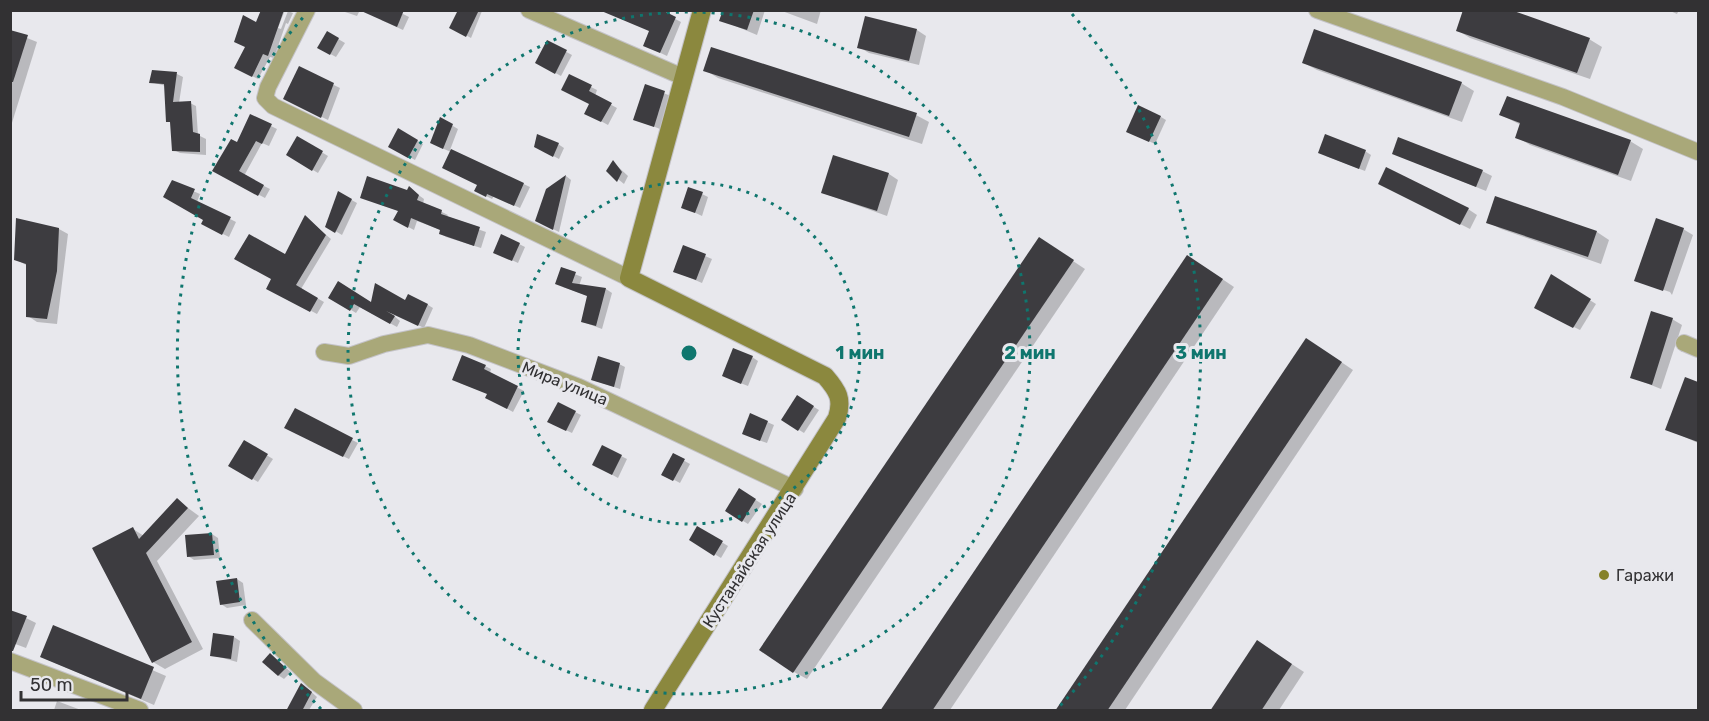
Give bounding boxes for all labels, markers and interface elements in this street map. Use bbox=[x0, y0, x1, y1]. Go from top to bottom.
text: 1 мин bbox=[836, 342, 884, 364]
text: 2 мин bbox=[1004, 342, 1056, 364]
text: 3 мин bbox=[1175, 342, 1227, 364]
centre of rings bbox=[679, 343, 699, 363]
street label: Мира улица bbox=[519, 358, 610, 409]
street label: Кустанайская улица bbox=[699, 489, 800, 631]
place label: Гаражи bbox=[1616, 566, 1674, 585]
marker: Гаражи bbox=[1597, 568, 1611, 582]
scale bar bbox=[21, 664, 128, 702]
text: 50 m bbox=[30, 674, 73, 696]

